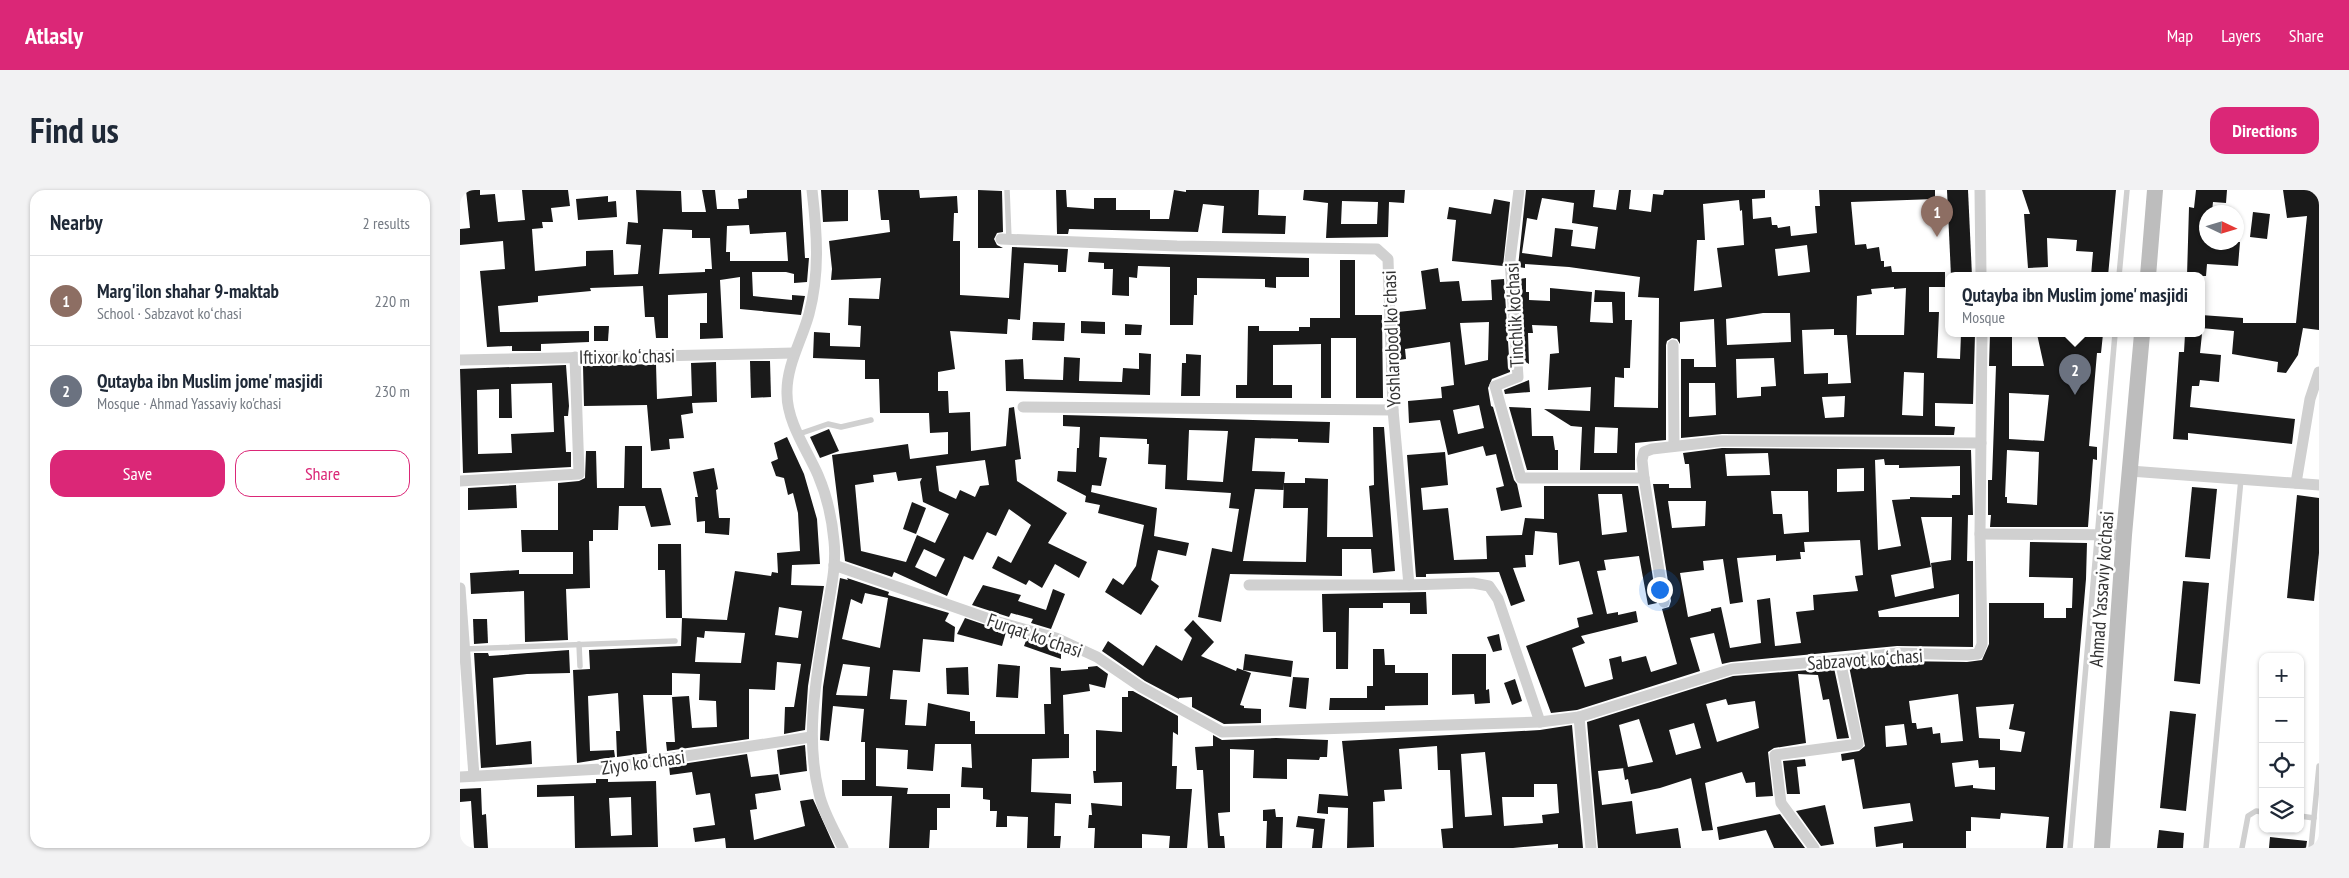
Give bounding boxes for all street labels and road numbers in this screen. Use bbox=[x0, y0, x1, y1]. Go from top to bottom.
street label: Tinchlik ko'chasi bbox=[1499, 262, 1529, 368]
street label: Yoshlarobod koʻchasi bbox=[1377, 270, 1405, 408]
street label: Iftixor koʻchasi bbox=[579, 343, 675, 369]
street label: Ahmad Yassaviy ko'chasi bbox=[2084, 510, 2118, 668]
street label: Furqat koʻchasi bbox=[984, 607, 1086, 663]
street label: Sabzavot koʻchasi bbox=[1806, 643, 1924, 675]
street label: Ziyo koʻchasi bbox=[599, 744, 687, 780]

